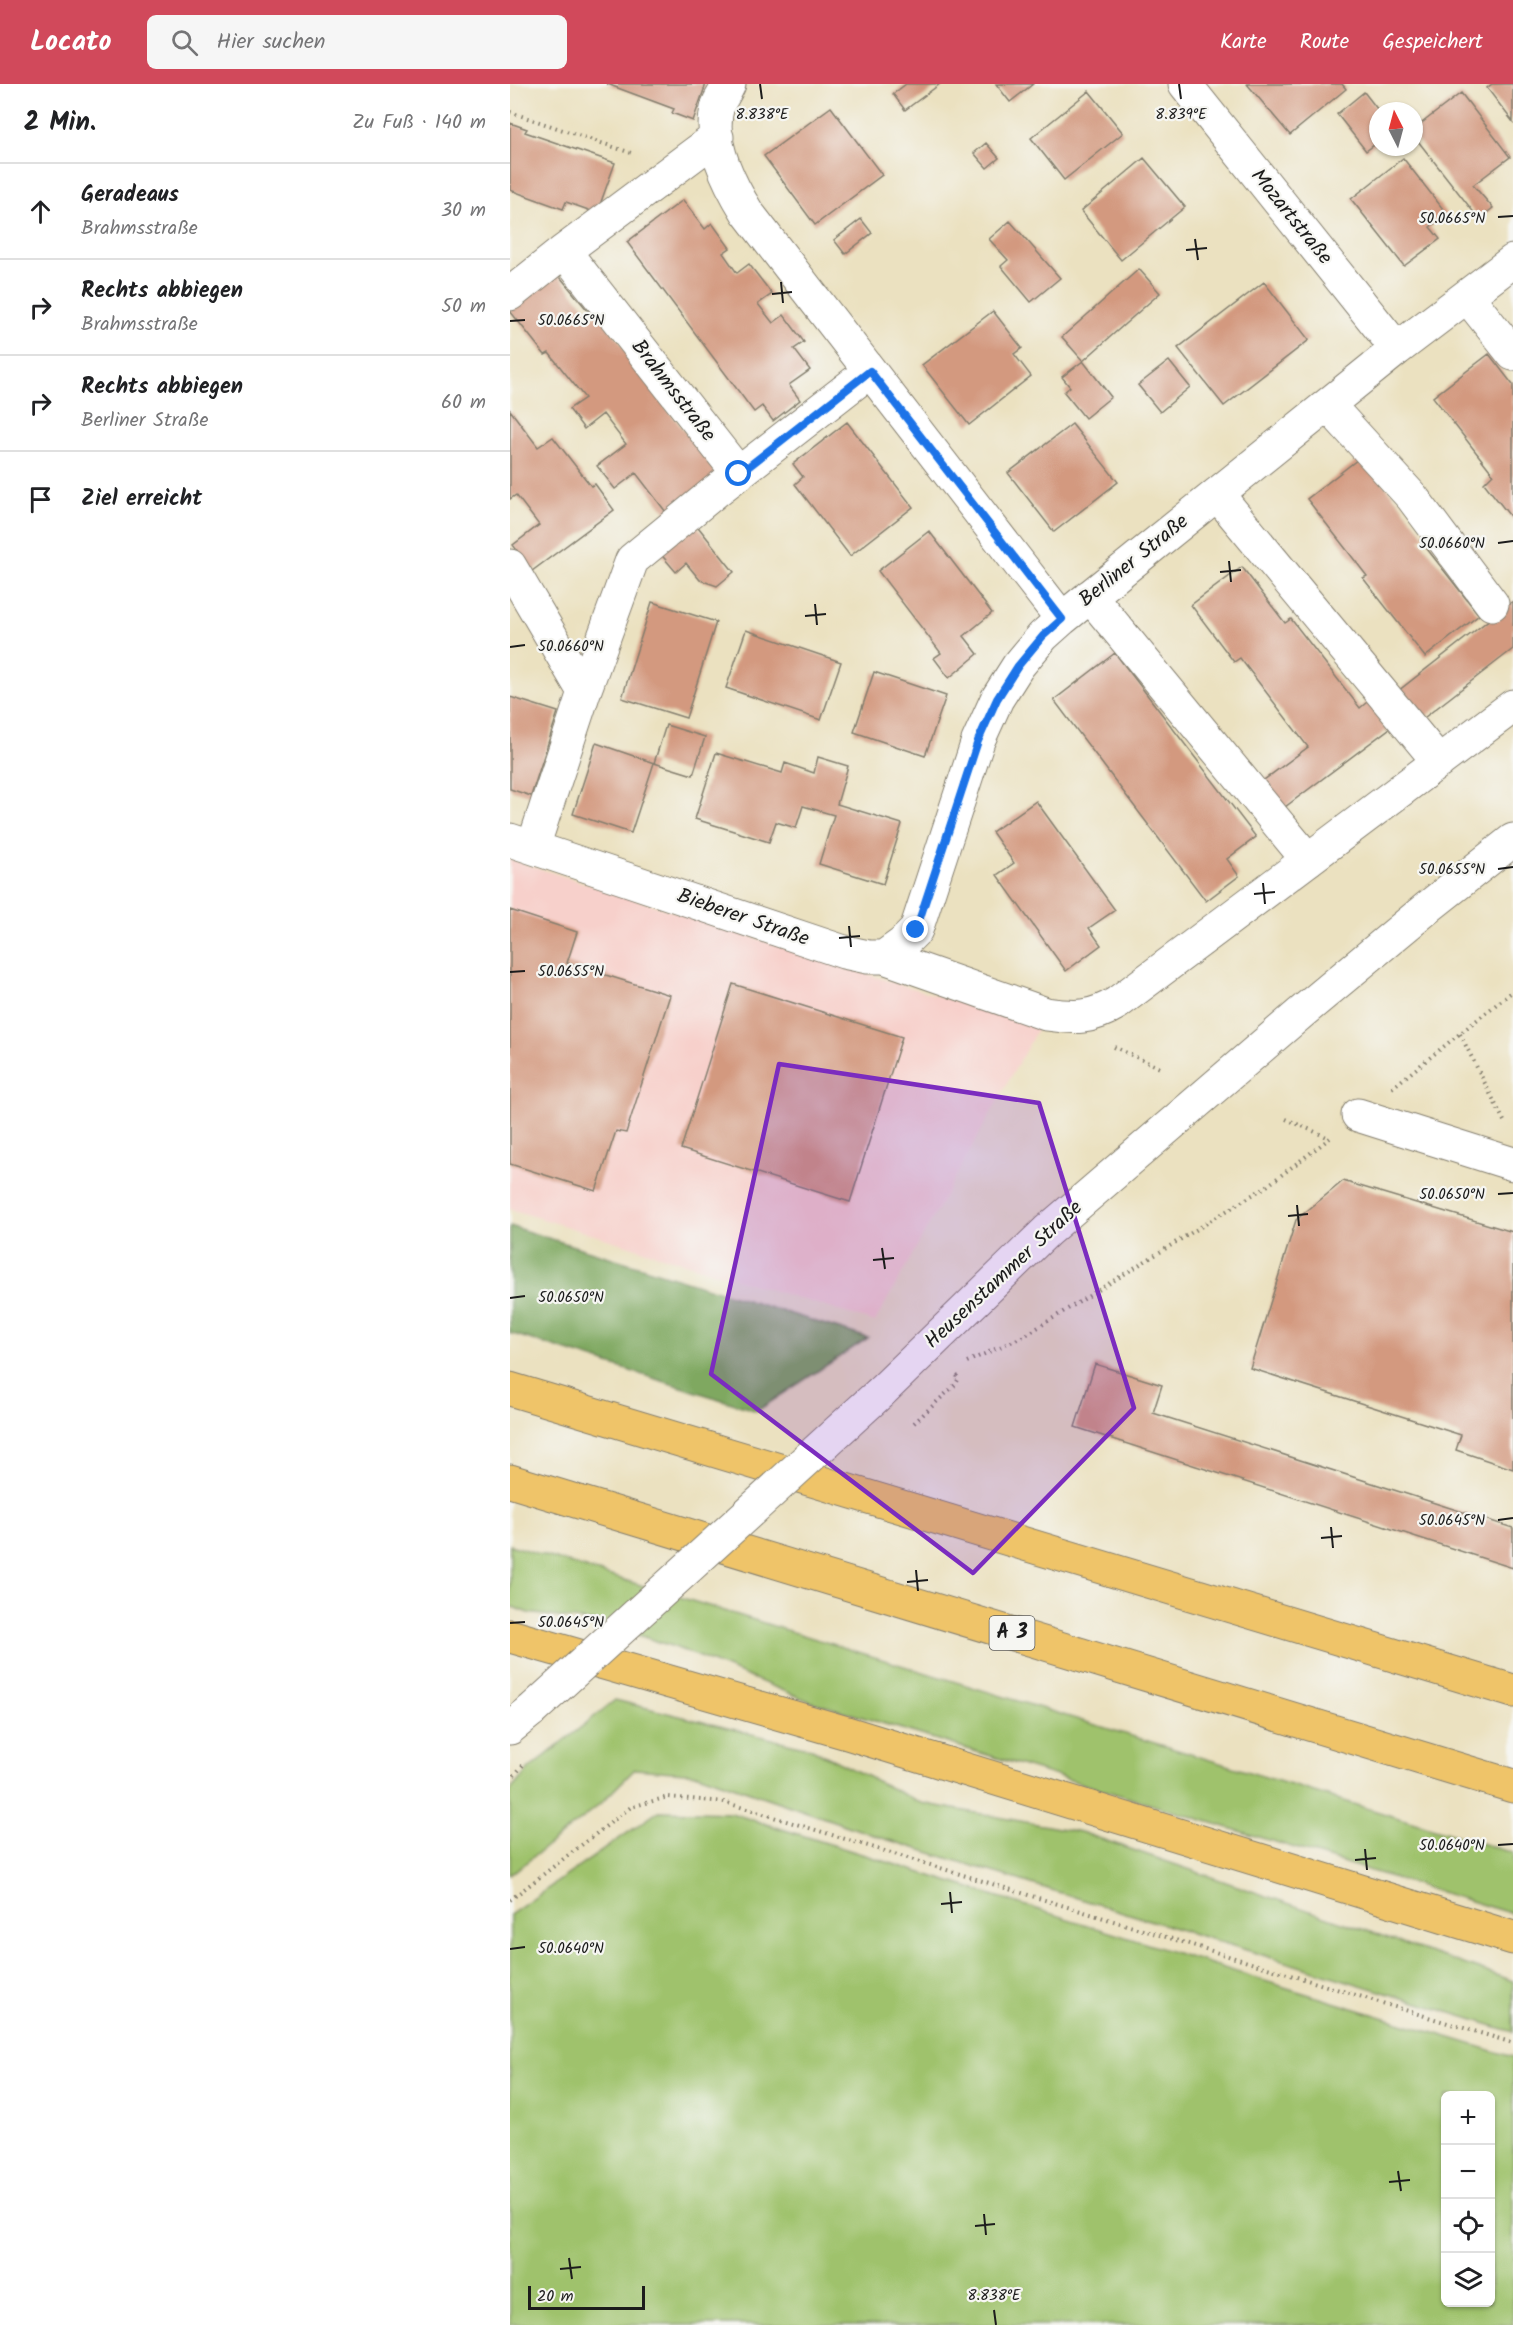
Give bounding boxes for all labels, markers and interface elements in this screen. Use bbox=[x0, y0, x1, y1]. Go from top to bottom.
search box bbox=[147, 15, 567, 69]
text: Locato bbox=[30, 20, 111, 65]
text: Hier suchen bbox=[216, 25, 326, 60]
icon: search bbox=[168, 26, 201, 59]
text: Karte bbox=[1220, 26, 1267, 59]
text: Route bbox=[1300, 26, 1349, 59]
text: Gespeichert bbox=[1382, 26, 1483, 59]
text: 2 Min. bbox=[24, 102, 96, 144]
north arrow bbox=[1369, 102, 1423, 156]
text: 8.838°E bbox=[735, 103, 790, 127]
text: 8.839°E bbox=[1155, 103, 1208, 127]
text: Zu Fuß · 140 m bbox=[352, 107, 486, 139]
street label: Mozartstraße bbox=[1242, 162, 1341, 273]
text: Geradeaus bbox=[81, 178, 179, 213]
icon: ahead bbox=[24, 195, 57, 228]
text: 30 m bbox=[441, 195, 486, 227]
text: 50.0665°N bbox=[1419, 207, 1485, 231]
text: Brahmsstraße bbox=[81, 213, 198, 245]
text: Rechts abbiegen bbox=[81, 274, 243, 309]
icon: right bbox=[24, 291, 57, 324]
text: 50 m bbox=[441, 291, 486, 323]
text: Brahmsstraße bbox=[81, 309, 198, 341]
text: 50.0665°N bbox=[538, 309, 604, 333]
street label: Brahmsstraße bbox=[622, 332, 724, 450]
text: Rechts abbiegen bbox=[81, 370, 243, 405]
icon: right bbox=[24, 387, 57, 420]
text: 60 m bbox=[441, 387, 486, 419]
text: Berliner Straße bbox=[81, 405, 208, 437]
route start bbox=[725, 460, 751, 486]
text: Ziel erreicht bbox=[81, 482, 202, 517]
icon: arrive bbox=[24, 483, 57, 516]
street label: Berliner Straße bbox=[1072, 506, 1197, 616]
text: 50.0660°N bbox=[1419, 532, 1485, 556]
text: 50.0660°N bbox=[538, 635, 604, 659]
text: 50.0655°N bbox=[1419, 858, 1485, 882]
street label: Bieberer Straße bbox=[672, 880, 814, 956]
route end bbox=[902, 916, 928, 942]
text: 50.0655°N bbox=[538, 960, 604, 984]
text: 50.0650°N bbox=[1419, 1183, 1485, 1207]
street label: Heusenstammer Straße bbox=[917, 1192, 1091, 1357]
text: 50.0650°N bbox=[538, 1286, 604, 1310]
text: 50.0645°N bbox=[1419, 1509, 1485, 1533]
text: 50.0645°N bbox=[538, 1611, 604, 1635]
road number: A 3 bbox=[990, 1616, 1034, 1650]
text: 50.0640°N bbox=[1419, 1834, 1485, 1858]
text: 50.0640°N bbox=[538, 1937, 604, 1961]
map controls bbox=[1441, 2091, 1495, 2307]
button: + bbox=[1441, 2091, 1495, 2145]
button: − bbox=[1441, 2145, 1495, 2199]
button: locate bbox=[1441, 2199, 1495, 2253]
button: layers bbox=[1441, 2253, 1495, 2307]
scale bar bbox=[528, 2283, 645, 2310]
text: 20 m bbox=[537, 2284, 573, 2309]
text: 8.838°E bbox=[967, 2284, 1022, 2308]

